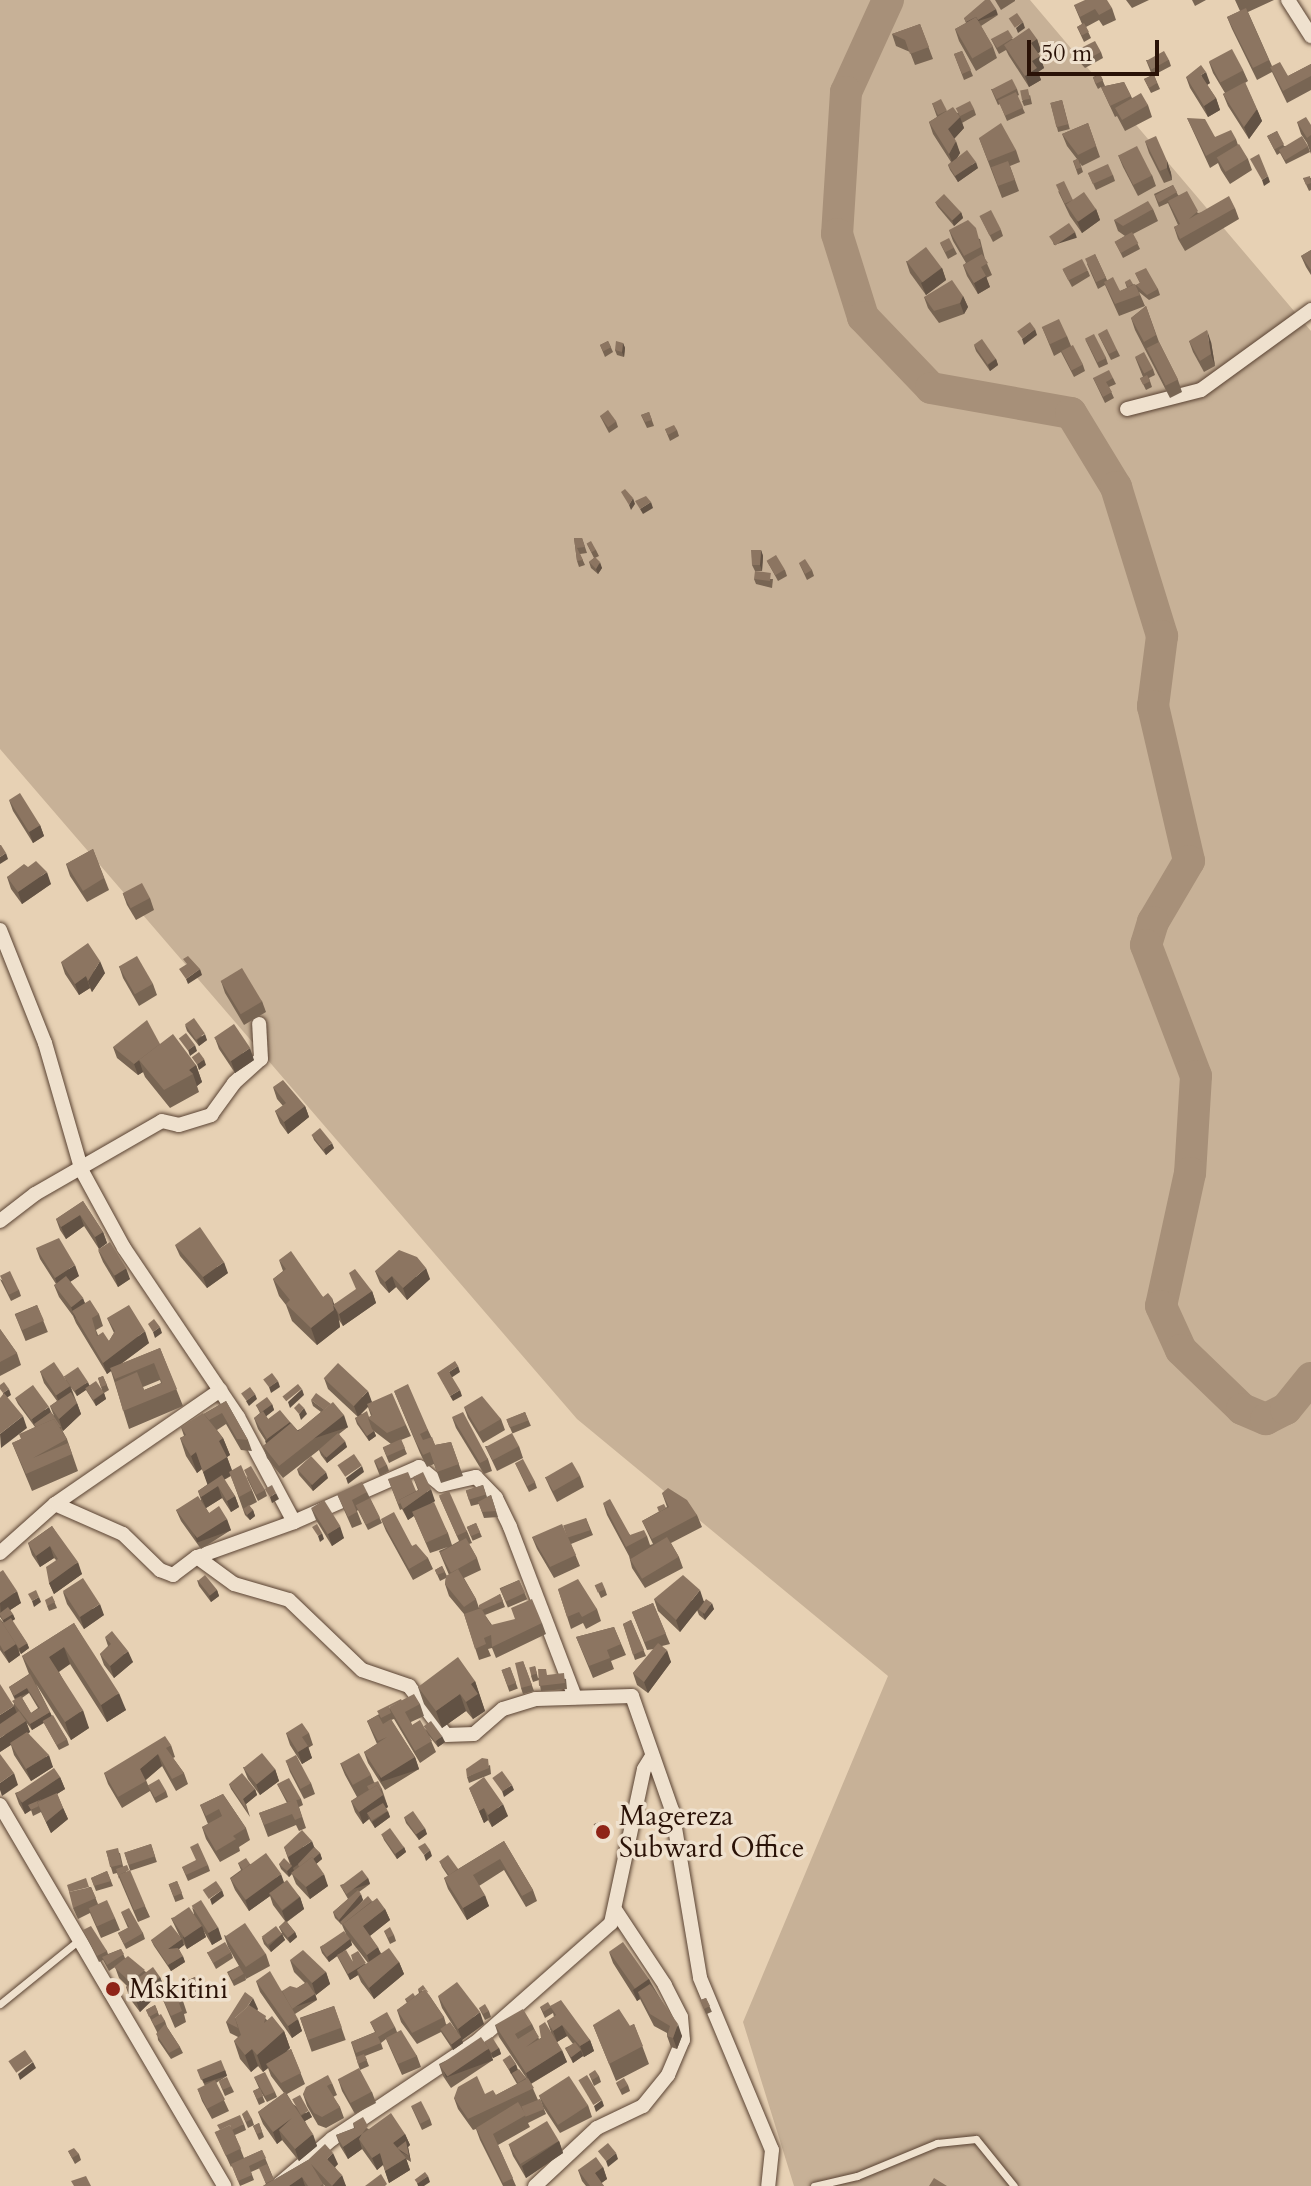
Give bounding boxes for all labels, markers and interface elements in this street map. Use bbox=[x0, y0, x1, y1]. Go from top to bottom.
scale bar bbox=[1031, 24, 1163, 74]
text: 50 m bbox=[1041, 37, 1092, 70]
place label: Magereza Subward Office bbox=[619, 1799, 804, 1865]
marker: Magereza Subward Office bbox=[594, 1823, 612, 1841]
place label: Mskitini bbox=[129, 1972, 228, 2006]
marker: Mskitini bbox=[104, 1980, 122, 1998]

